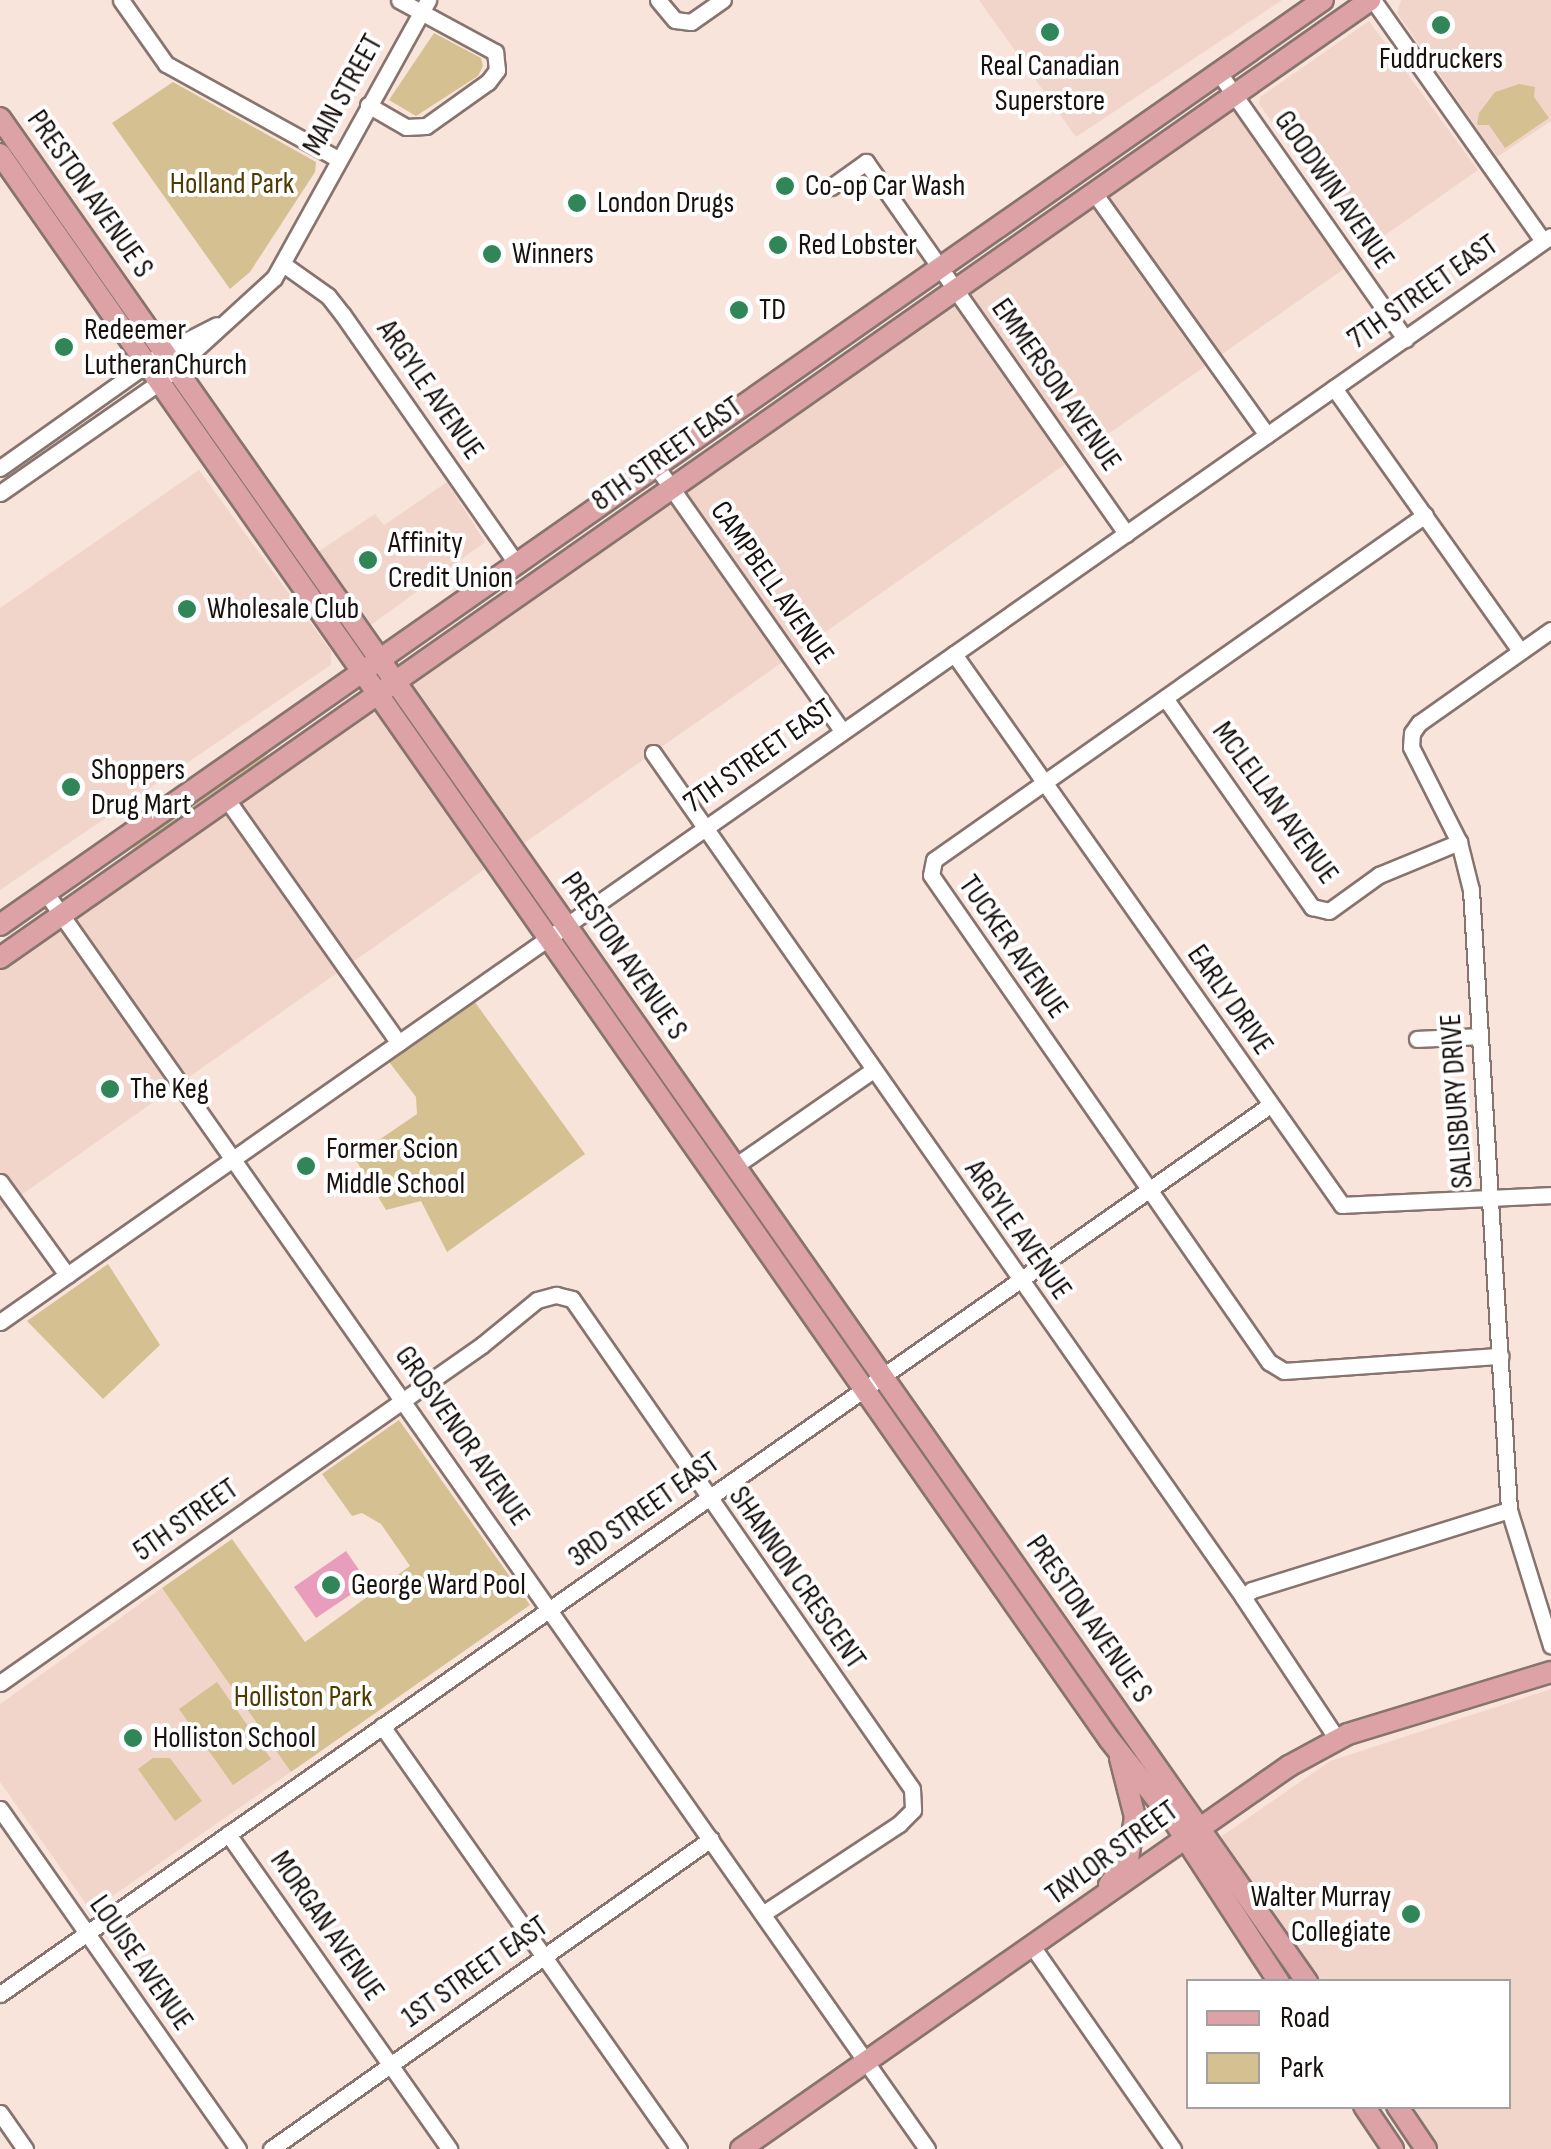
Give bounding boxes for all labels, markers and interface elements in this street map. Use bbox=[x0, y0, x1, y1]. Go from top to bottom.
marker: Fuddruckers bbox=[1430, 14, 1452, 36]
marker: Real Canadian Superstore bbox=[1039, 21, 1061, 43]
street label: MAIN STREET bbox=[295, 28, 391, 162]
place label: Fuddruckers bbox=[1379, 41, 1503, 77]
place label: Real Canadian Superstore bbox=[980, 48, 1120, 118]
street label: PRESTON AVENUE S bbox=[19, 103, 161, 285]
street label: GOODWIN AVENUE bbox=[1266, 104, 1402, 276]
park label: Holland Park bbox=[170, 166, 294, 202]
place label: Co-op Car Wash bbox=[805, 168, 965, 204]
marker: Co-op Car Wash bbox=[774, 175, 796, 197]
place label: London Drugs bbox=[597, 185, 734, 221]
marker: London Drugs bbox=[566, 192, 588, 214]
place label: Red Lobster bbox=[798, 227, 917, 263]
street label: 7TH STREET EAST bbox=[1341, 227, 1505, 357]
marker: Red Lobster bbox=[767, 234, 789, 256]
place label: Winners bbox=[512, 236, 594, 272]
marker: Winners bbox=[481, 243, 503, 265]
place label: TD bbox=[759, 292, 786, 328]
street label: EMMERSON AVENUE bbox=[983, 292, 1129, 478]
marker: TD bbox=[728, 299, 750, 321]
place label: Redeemer LutheranChurch bbox=[84, 312, 247, 382]
street label: ARGYLE AVENUE bbox=[369, 313, 491, 467]
marker: Redeemer LutheranChurch bbox=[53, 336, 75, 358]
street label: 8TH STREET EAST bbox=[585, 389, 749, 519]
street label: CAMPBELL AVENUE bbox=[703, 494, 841, 672]
place label: Affinity Credit Union bbox=[388, 525, 513, 596]
marker: Affinity Credit Union bbox=[357, 549, 379, 571]
place label: Wholesale Club bbox=[207, 591, 359, 627]
marker: Wholesale Club bbox=[176, 598, 198, 620]
street label: 7TH STREET EAST bbox=[677, 691, 841, 821]
street label: MCLELLAN AVENUE bbox=[1204, 715, 1346, 891]
place label: Shoppers Drug Mart bbox=[91, 752, 191, 822]
marker: Shoppers Drug Mart bbox=[60, 776, 82, 798]
street label: PRESTON AVENUE S bbox=[553, 865, 695, 1047]
street label: TUCKER AVENUE bbox=[951, 869, 1075, 1025]
street label: EARLY DRIVE bbox=[1179, 938, 1281, 1062]
street label: SALISBURY DRIVE bbox=[1433, 1012, 1481, 1190]
place label: The Keg bbox=[130, 1071, 209, 1107]
marker: The Keg bbox=[99, 1078, 121, 1100]
place label: Former Scion Middle School bbox=[326, 1131, 465, 1202]
street label: ARGYLE AVENUE bbox=[957, 1153, 1079, 1307]
marker: Former Scion Middle School bbox=[295, 1155, 317, 1177]
street label: GROSVENOR AVENUE bbox=[387, 1339, 537, 1533]
street label: 3RD STREET EAST bbox=[562, 1445, 726, 1575]
street label: 5TH STREET bbox=[127, 1471, 245, 1569]
street label: SHANNON CRESCENT bbox=[721, 1480, 873, 1676]
street label: PRESTON AVENUE S bbox=[1018, 1528, 1160, 1710]
place label: George Ward Pool bbox=[351, 1567, 526, 1603]
marker: George Ward Pool bbox=[320, 1574, 342, 1596]
park label: Holliston Park bbox=[234, 1679, 372, 1715]
place label: Holliston School bbox=[153, 1720, 316, 1756]
marker: Holliston School bbox=[122, 1727, 144, 1749]
street label: TAYLOR STREET bbox=[1039, 1793, 1185, 1913]
street label: MORGAN AVENUE bbox=[262, 1844, 392, 2008]
place label: Walter Murray Collegiate bbox=[1251, 1879, 1391, 1950]
street label: LOUISE AVENUE bbox=[81, 1889, 201, 2037]
marker: Walter Murray Collegiate bbox=[1400, 1903, 1422, 1925]
street label: 1ST STREET EAST bbox=[395, 1908, 555, 2036]
legend bbox=[1186, 1979, 1511, 2109]
text: Road bbox=[1280, 2000, 1330, 2036]
text: Park bbox=[1280, 2050, 1324, 2086]

